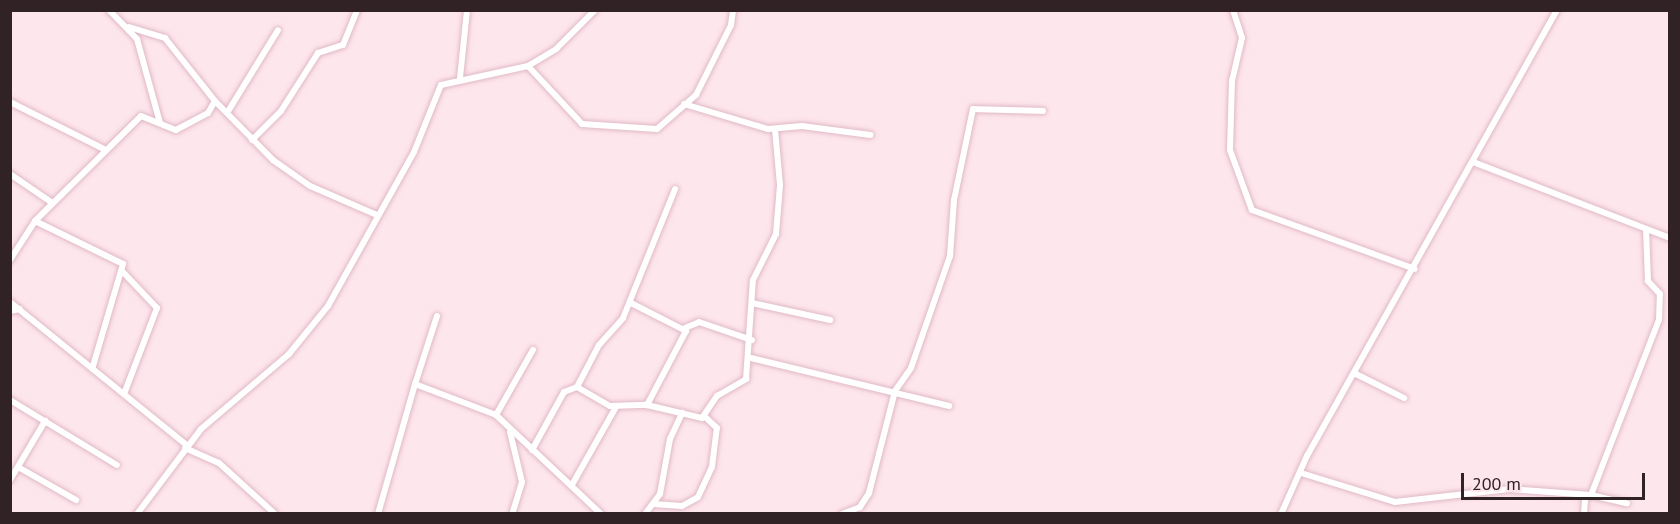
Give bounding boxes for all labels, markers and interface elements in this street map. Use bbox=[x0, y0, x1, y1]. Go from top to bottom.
scale bar bbox=[1464, 461, 1648, 499]
text: 200 m bbox=[1472, 472, 1521, 495]

